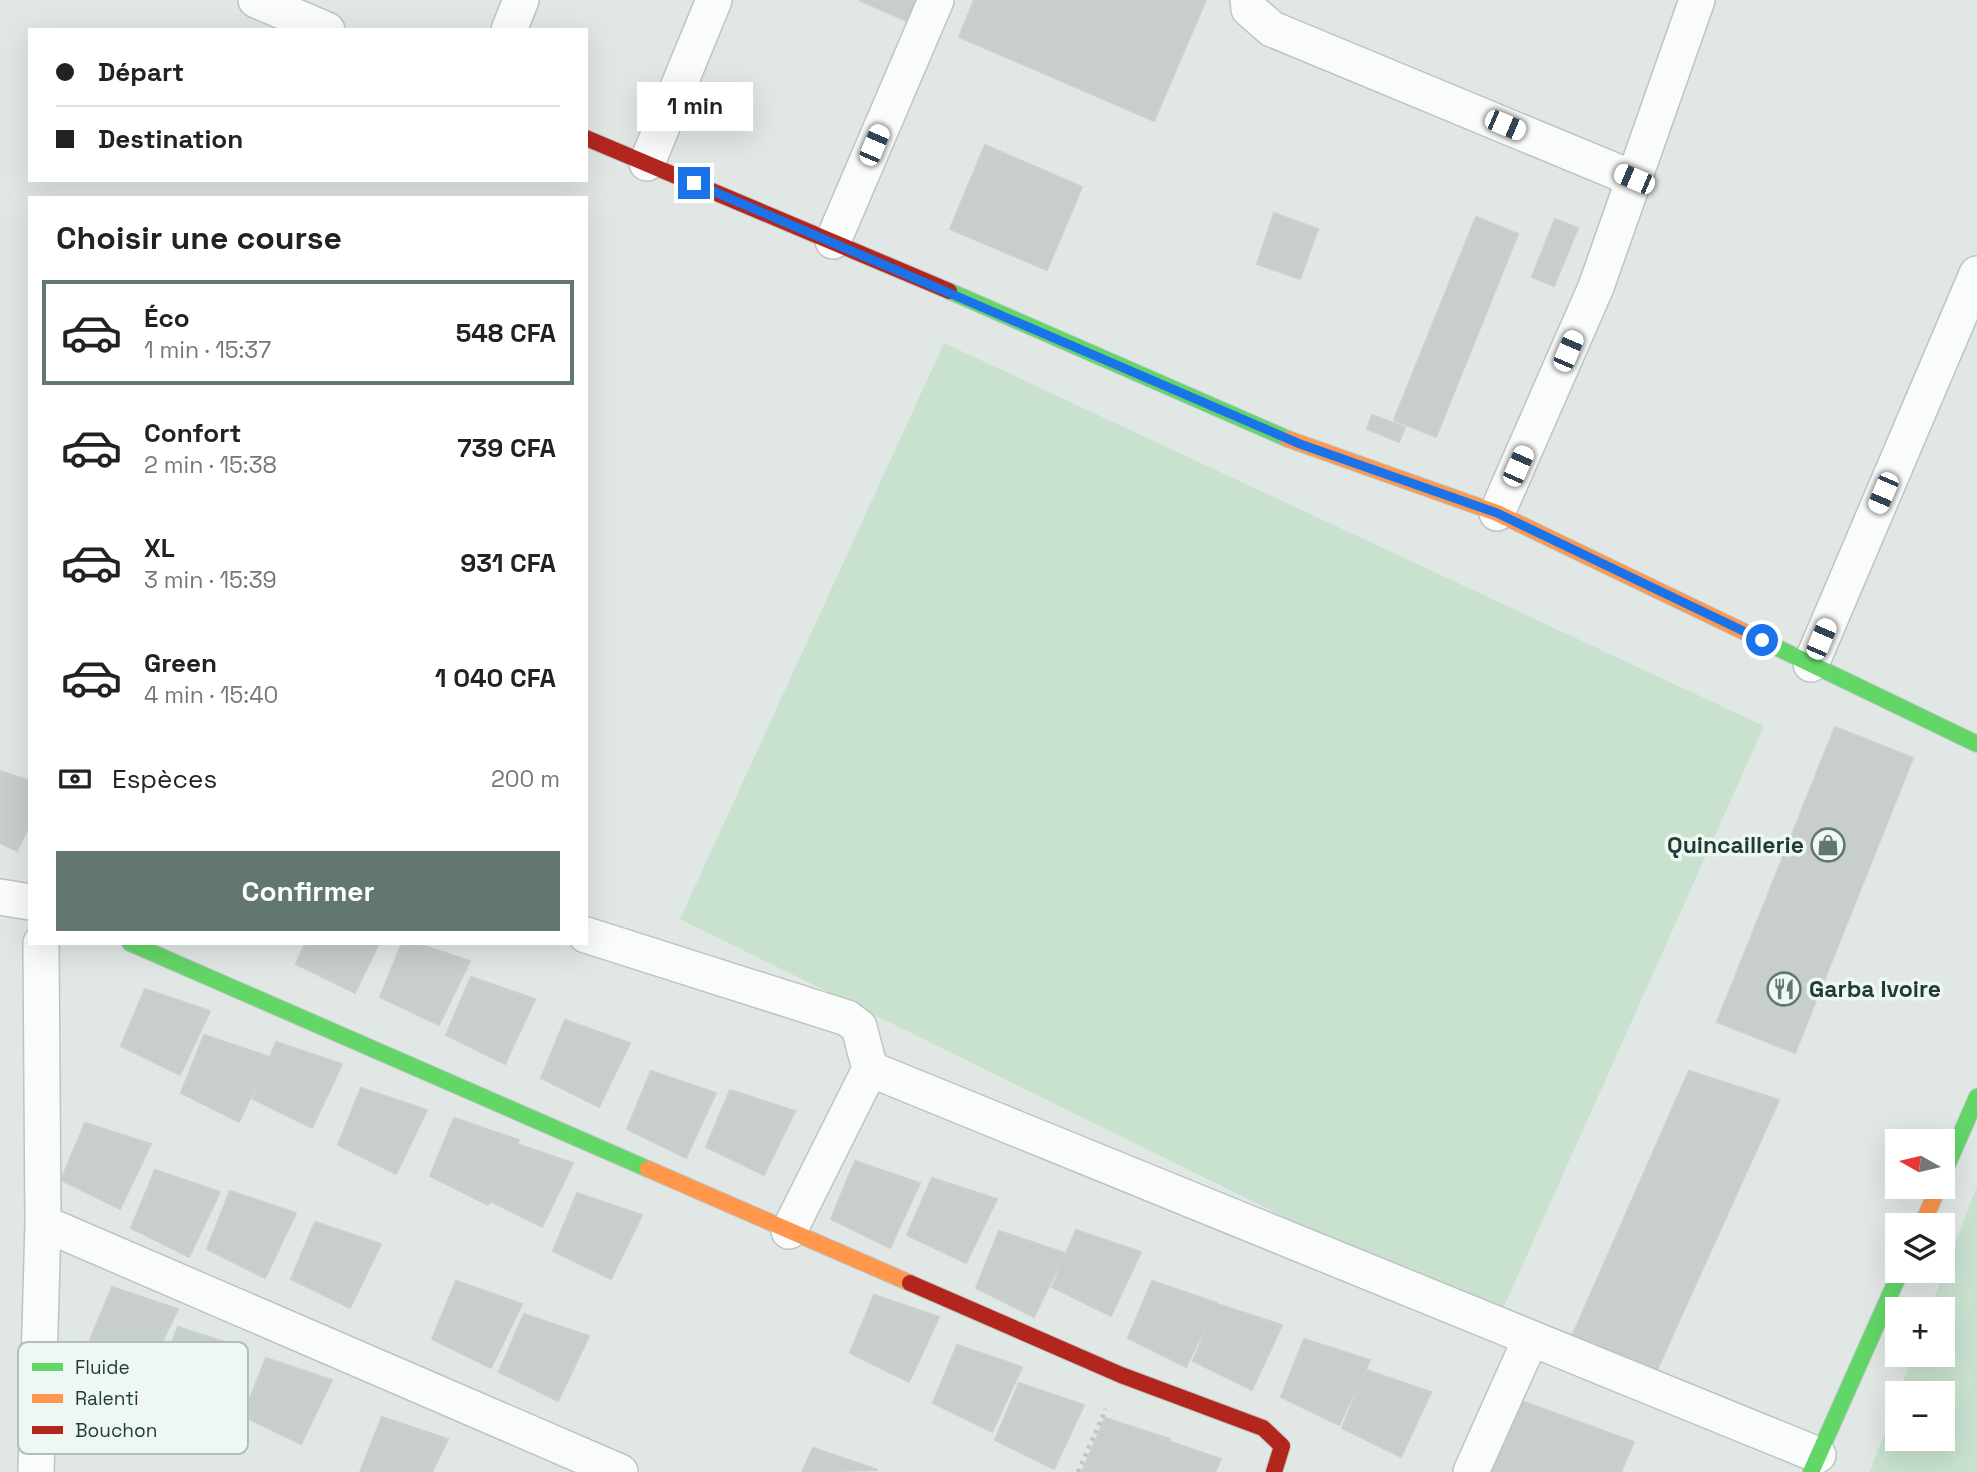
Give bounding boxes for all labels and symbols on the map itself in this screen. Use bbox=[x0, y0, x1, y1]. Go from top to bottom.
callout: 1 min bbox=[636, 82, 752, 130]
car bbox=[1482, 107, 1529, 143]
car bbox=[857, 122, 892, 168]
car bbox=[1611, 161, 1658, 197]
route end bbox=[678, 167, 710, 199]
car bbox=[1551, 328, 1586, 374]
car bbox=[1500, 443, 1537, 489]
car bbox=[1866, 470, 1901, 516]
car bbox=[1804, 616, 1839, 662]
route start bbox=[1746, 624, 1778, 656]
shop icon: Quincaillerie bbox=[1809, 826, 1847, 864]
place label: Quincaillerie bbox=[1667, 830, 1804, 860]
restaurant icon: Garba Ivoire bbox=[1765, 970, 1803, 1008]
place label: Garba Ivoire bbox=[1809, 974, 1941, 1004]
north arrow bbox=[1885, 1129, 1955, 1199]
legend bbox=[18, 1342, 248, 1454]
text: Fluide bbox=[75, 1355, 130, 1380]
text: Ralenti bbox=[75, 1386, 139, 1411]
text: Bouchon bbox=[75, 1418, 157, 1443]

